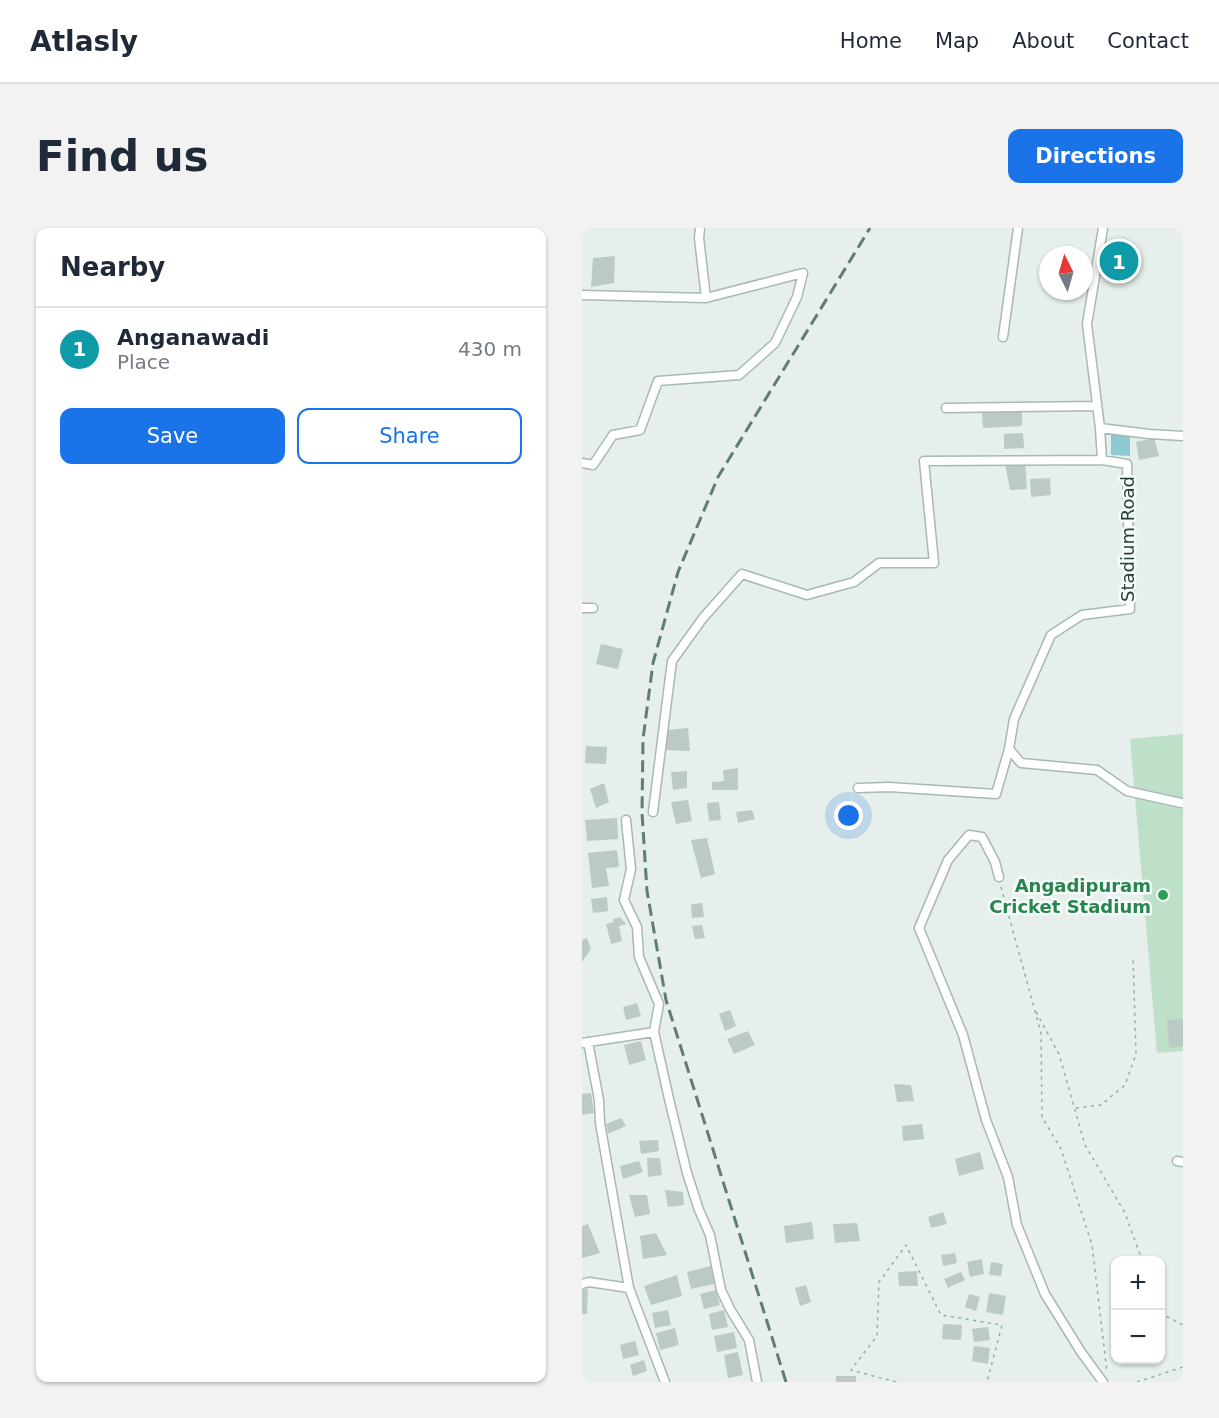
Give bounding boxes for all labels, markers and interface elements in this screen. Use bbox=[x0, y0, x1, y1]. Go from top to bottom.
text: Atlasly bbox=[30, 25, 138, 58]
text: Home bbox=[840, 29, 902, 53]
text: Map bbox=[935, 29, 979, 53]
text: About bbox=[1012, 29, 1074, 53]
text: Contact bbox=[1107, 29, 1189, 53]
button: Directions bbox=[1008, 129, 1183, 183]
text: Find us bbox=[36, 132, 209, 181]
pin: 1 bbox=[1100, 238, 1138, 284]
north arrow bbox=[1039, 246, 1093, 300]
text: Nearby bbox=[60, 252, 165, 282]
text: Anganawadi bbox=[117, 325, 269, 350]
text: 1 bbox=[73, 337, 86, 361]
text: 430 m bbox=[458, 337, 522, 361]
text: Place bbox=[117, 350, 170, 374]
button: Save bbox=[60, 408, 285, 464]
button: Share bbox=[297, 408, 522, 464]
street label: Stadium Road bbox=[1117, 476, 1138, 602]
your location bbox=[834, 801, 863, 830]
place label: Angadipuram Cricket Stadium bbox=[989, 875, 1151, 917]
marker: Angadipuram Cricket Stadium bbox=[1156, 888, 1170, 902]
map controls bbox=[1111, 1256, 1165, 1364]
button: + bbox=[1111, 1256, 1165, 1310]
button: − bbox=[1111, 1310, 1165, 1364]

